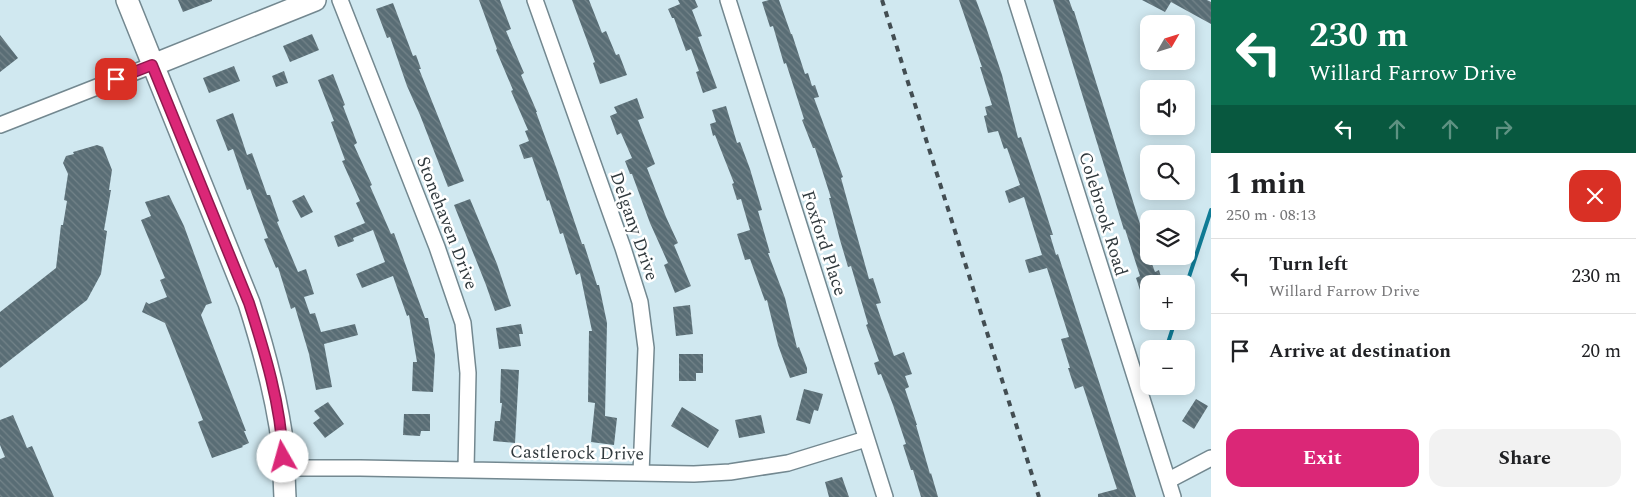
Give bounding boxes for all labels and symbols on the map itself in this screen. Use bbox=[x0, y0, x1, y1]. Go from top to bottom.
north arrow bbox=[1140, 15, 1195, 70]
pin bbox=[95, 58, 137, 100]
street label: Colebrook Road bbox=[1071, 149, 1135, 279]
street label: Stonehaven Drive bbox=[409, 153, 485, 293]
street label: Delgany Drive bbox=[603, 168, 665, 284]
street label: Foxford Place bbox=[794, 187, 854, 299]
position arrow bbox=[256, 430, 308, 482]
street label: Castlerock Drive bbox=[510, 438, 644, 468]

